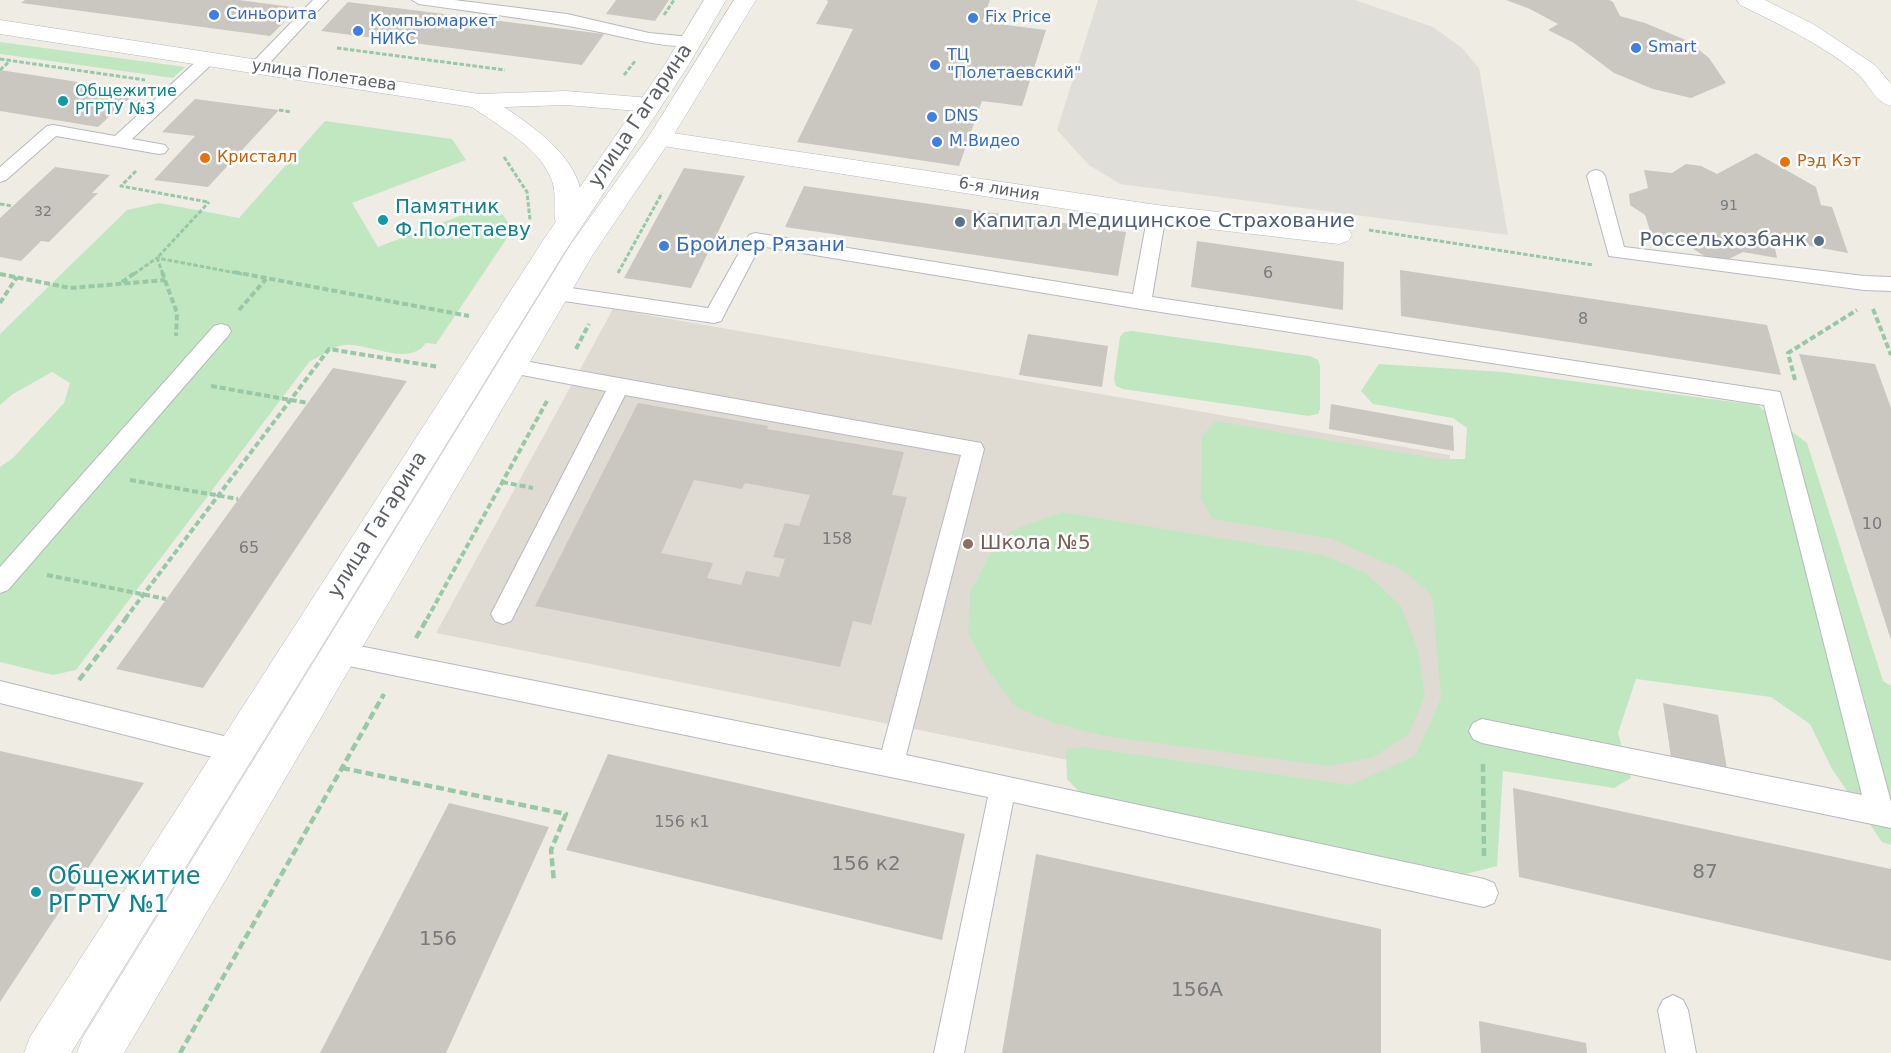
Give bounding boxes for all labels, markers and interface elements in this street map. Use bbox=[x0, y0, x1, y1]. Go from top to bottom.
place label: Синьорита bbox=[226, 5, 317, 25]
marker: Синьорита bbox=[207, 8, 221, 22]
place label: Fix Price bbox=[985, 8, 1051, 28]
marker: Fix Price bbox=[966, 11, 980, 25]
place label: Компьюмаркет НИКС bbox=[370, 12, 497, 50]
marker: Компьюмаркет НИКС bbox=[351, 24, 365, 38]
place label: Smart bbox=[1648, 38, 1696, 58]
street label: улица Гагарина bbox=[584, 40, 698, 192]
marker: Smart bbox=[1629, 41, 1643, 55]
place label: ТЦ "Полетаевский" bbox=[947, 46, 1081, 84]
street label: улица Полетаева bbox=[250, 56, 398, 96]
marker: ТЦ "Полетаевский" bbox=[928, 58, 942, 72]
place label: Общежитие РГРТУ №3 bbox=[75, 82, 177, 120]
marker: Общежитие РГРТУ №3 bbox=[56, 94, 70, 108]
place label: DNS bbox=[944, 107, 978, 127]
marker: DNS bbox=[925, 110, 939, 124]
place label: М.Видео bbox=[949, 132, 1020, 152]
marker: М.Видео bbox=[930, 135, 944, 149]
place label: Кристалл bbox=[217, 148, 297, 168]
marker: Кристалл bbox=[198, 151, 212, 165]
place label: Рэд Кэт bbox=[1797, 152, 1861, 172]
marker: Рэд Кэт bbox=[1778, 155, 1792, 169]
street label: 6-я линия bbox=[957, 174, 1041, 206]
place label: Памятник Ф.Полетаеву bbox=[395, 196, 531, 243]
house number: 91 bbox=[1720, 198, 1738, 214]
house number: 32 bbox=[34, 204, 52, 220]
place label: Капитал Медицинское Страхование bbox=[972, 210, 1355, 234]
marker: Памятник Ф.Полетаеву bbox=[376, 213, 390, 227]
marker: Капитал Медицинское Страхование bbox=[953, 215, 967, 229]
place label: Россельхозбанк bbox=[1639, 229, 1807, 253]
place label: Бройлер Рязани bbox=[676, 234, 845, 258]
marker: Россельхозбанк bbox=[1812, 234, 1826, 248]
marker: Бройлер Рязани bbox=[657, 239, 671, 253]
house number: 6 bbox=[1263, 264, 1273, 284]
house number: 8 bbox=[1578, 310, 1588, 330]
street label: улица Гагарина bbox=[323, 447, 433, 603]
house number: 10 bbox=[1862, 515, 1882, 535]
house number: 158 bbox=[822, 530, 852, 550]
place label: Школа №5 bbox=[980, 532, 1091, 556]
marker: Школа №5 bbox=[961, 537, 975, 551]
house number: 65 bbox=[239, 539, 259, 559]
house number: 156 к1 bbox=[654, 813, 710, 833]
house number: 156 к2 bbox=[831, 853, 901, 877]
house number: 87 bbox=[1692, 861, 1718, 885]
place label: Общежитие РГРТУ №1 bbox=[48, 864, 201, 920]
marker: Общежитие РГРТУ №1 bbox=[29, 885, 43, 899]
house number: 156 bbox=[419, 928, 457, 952]
house number: 156А bbox=[1171, 979, 1223, 1003]

